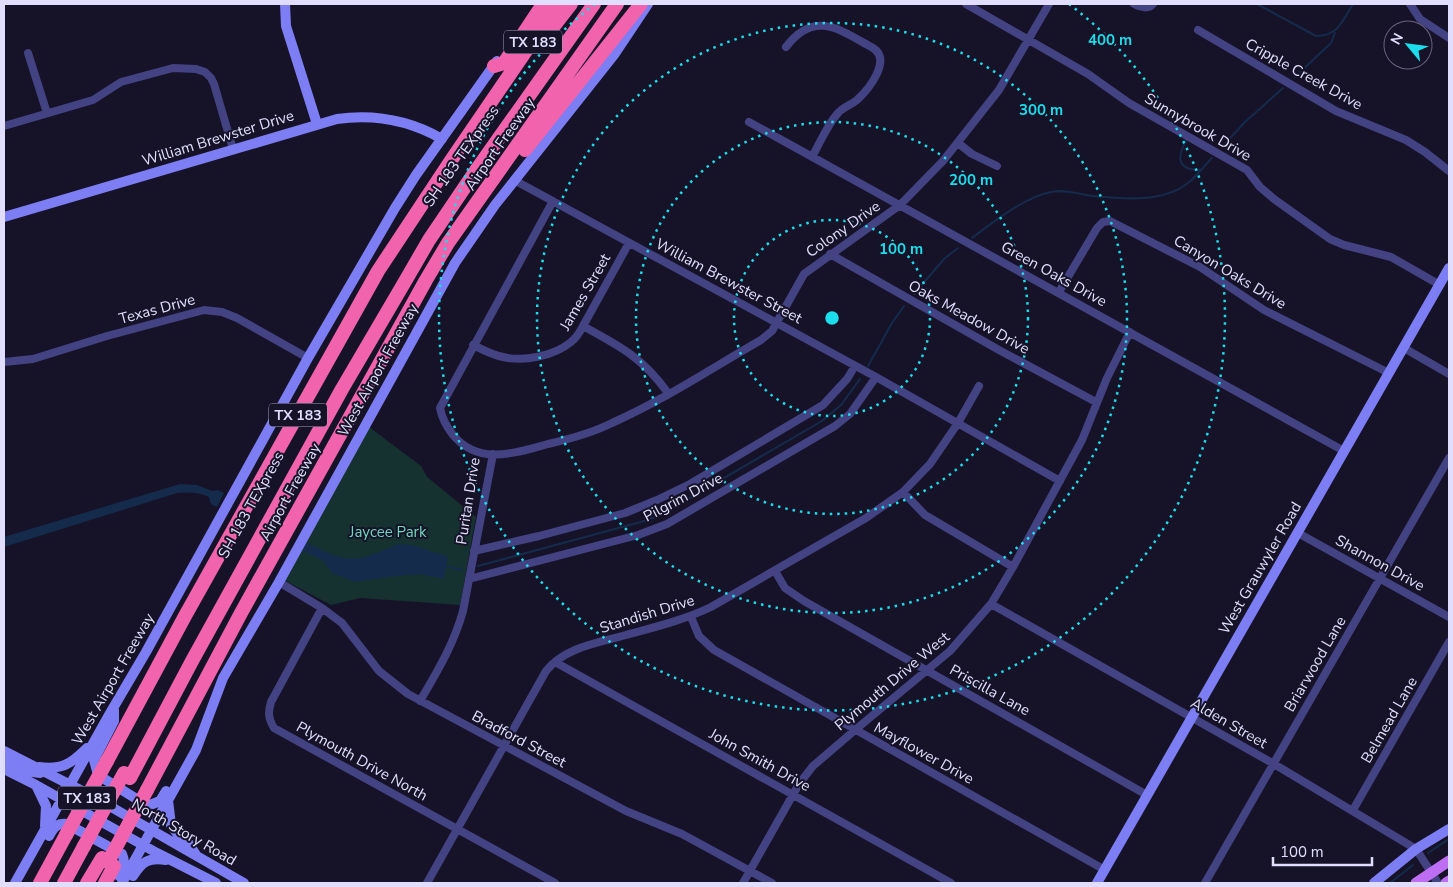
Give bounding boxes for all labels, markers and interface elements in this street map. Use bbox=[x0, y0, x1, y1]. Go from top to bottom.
north arrow bbox=[1383, 20, 1433, 70]
text: 400 m bbox=[1088, 30, 1132, 50]
text: N bbox=[1386, 30, 1408, 48]
road number: TX 183 bbox=[504, 31, 562, 54]
street label: Cripple Creek Drive bbox=[1242, 34, 1366, 114]
street label: Sunnybrook Drive bbox=[1141, 88, 1255, 166]
street label: Airport Freeway bbox=[461, 93, 540, 194]
text: 300 m bbox=[1019, 100, 1063, 120]
street label: SH 183 TEXpress bbox=[419, 101, 503, 211]
street label: William Brewster Drive bbox=[140, 105, 296, 171]
text: 200 m bbox=[949, 170, 993, 190]
street label: Colony Drive bbox=[802, 196, 884, 262]
street label: Canyon Oaks Drive bbox=[1170, 230, 1290, 314]
street label: William Brewster Street bbox=[652, 234, 806, 328]
street label: Green Oaks Drive bbox=[998, 237, 1110, 311]
text: 100 m bbox=[879, 239, 923, 259]
street label: James Street bbox=[554, 249, 615, 335]
street label: Oaks Meadow Drive bbox=[905, 275, 1033, 359]
street label: Texas Drive bbox=[117, 289, 197, 329]
street label: West Airport Freeway bbox=[333, 300, 423, 440]
centre of rings bbox=[823, 309, 841, 327]
road number: TX 183 bbox=[269, 404, 327, 426]
street label: Airport Freeway bbox=[255, 439, 325, 545]
street label: SH 183 TEXpress bbox=[213, 448, 289, 562]
street label: Puritan Drive bbox=[451, 456, 485, 546]
street label: Pilgrim Drive bbox=[640, 468, 726, 526]
street label: West Grauwyler Road bbox=[1214, 498, 1306, 638]
park label: Jaycee Park bbox=[349, 522, 427, 542]
street label: Shannon Drive bbox=[1332, 530, 1428, 596]
street label: Standish Drive bbox=[597, 590, 697, 638]
street label: West Airport Freeway bbox=[67, 609, 159, 748]
street label: Briarwood Lane bbox=[1280, 613, 1350, 715]
street label: Plymouth Drive West bbox=[830, 627, 954, 735]
street label: Priscilla Lane bbox=[946, 660, 1034, 720]
street label: Belmead Lane bbox=[1356, 673, 1422, 767]
street label: Alden Street bbox=[1187, 693, 1272, 753]
street label: Bradford Street bbox=[468, 706, 570, 773]
street label: Plymouth Drive North bbox=[293, 717, 431, 805]
street label: Mayflower Drive bbox=[870, 717, 978, 789]
street label: John Smith Drive bbox=[705, 723, 814, 796]
road number: TX 183 bbox=[58, 786, 116, 810]
street label: North Story Road bbox=[128, 794, 240, 870]
scale bar bbox=[1273, 834, 1372, 866]
text: 100 m bbox=[1280, 842, 1324, 862]

